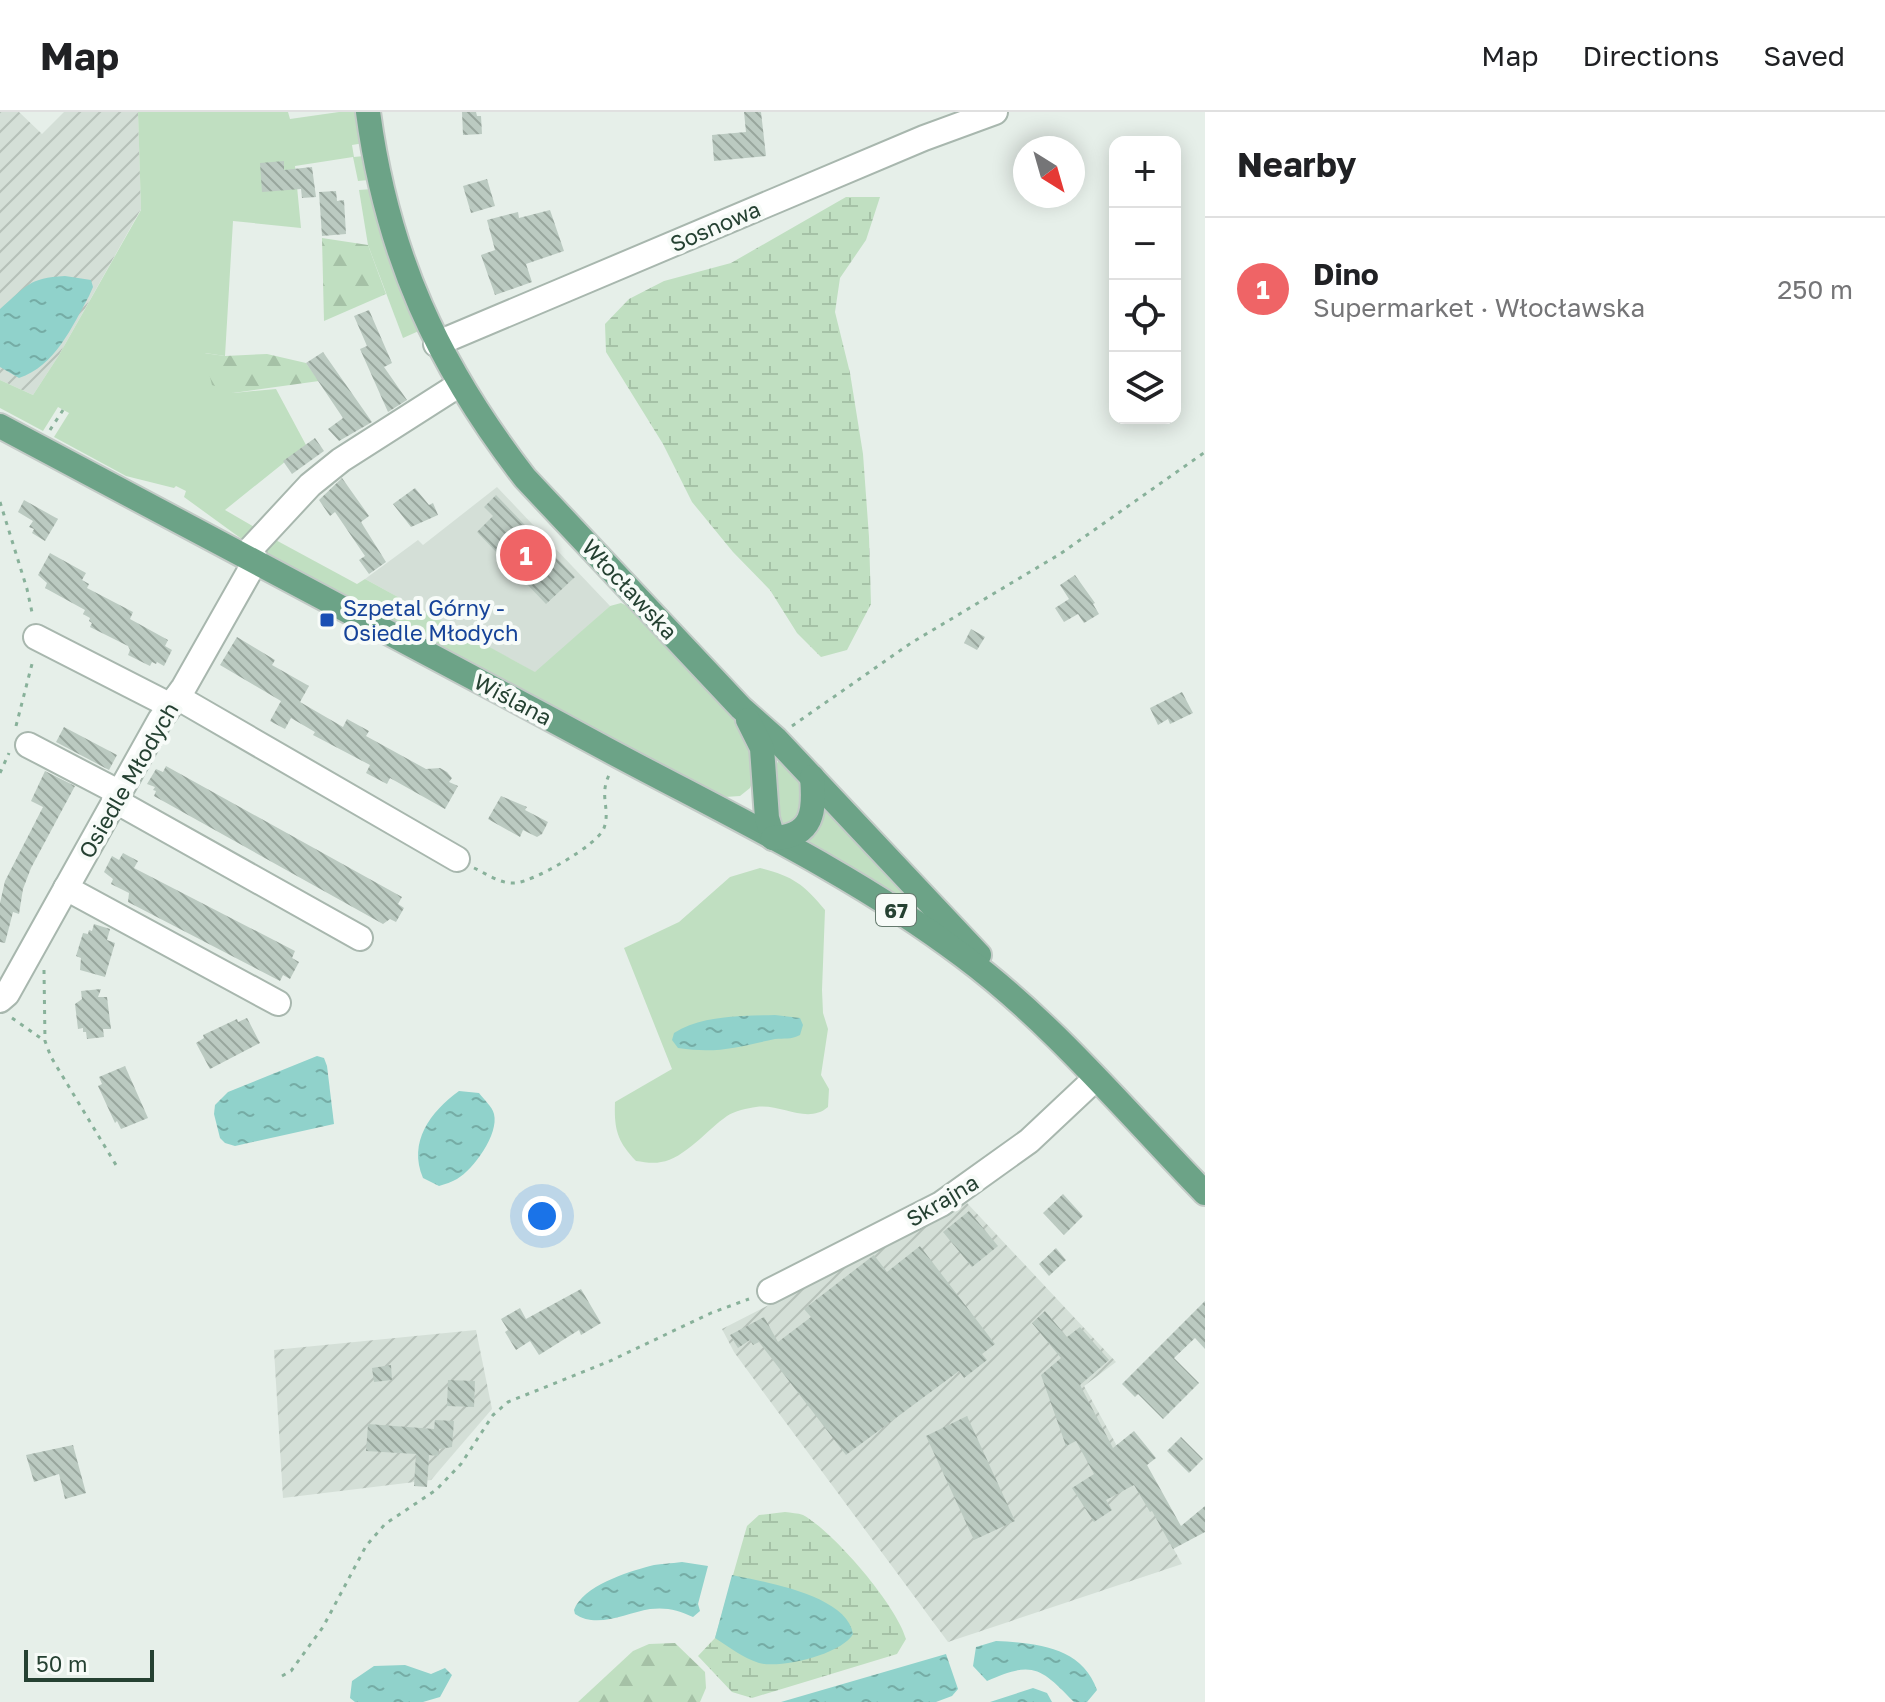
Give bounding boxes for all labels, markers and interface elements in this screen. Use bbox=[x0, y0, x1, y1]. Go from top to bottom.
text: Map bbox=[40, 33, 119, 78]
text: Map bbox=[1481, 39, 1538, 72]
text: Directions bbox=[1582, 39, 1719, 72]
text: Saved bbox=[1763, 39, 1845, 72]
north arrow bbox=[1013, 136, 1085, 208]
map controls bbox=[1109, 136, 1181, 424]
button: + bbox=[1109, 136, 1181, 208]
text: Nearby bbox=[1237, 144, 1357, 184]
street label: Sosnowa bbox=[666, 195, 764, 257]
button: − bbox=[1109, 208, 1181, 280]
text: Dino bbox=[1313, 256, 1379, 292]
text: 1 bbox=[1256, 274, 1270, 305]
text: 250 m bbox=[1777, 274, 1853, 305]
button: locate bbox=[1109, 280, 1181, 352]
text: Supermarket · Włocławska bbox=[1313, 292, 1645, 323]
button: layers bbox=[1109, 352, 1181, 424]
pin: 1 bbox=[500, 525, 552, 585]
street label: Włocławska bbox=[577, 533, 683, 645]
place label: Szpetal Górny - Osiedle Młodych bbox=[343, 594, 519, 646]
marker: Szpetal Górny - Osiedle Młodych bbox=[318, 611, 336, 629]
street label: Wiślana bbox=[470, 667, 556, 731]
street label: Osiedle Młodych bbox=[72, 697, 184, 863]
road number: 67 bbox=[876, 894, 916, 926]
street label: Skrajna bbox=[901, 1168, 983, 1232]
your location bbox=[522, 1196, 562, 1236]
scale bar bbox=[24, 1646, 154, 1682]
text: 50 m bbox=[36, 1650, 87, 1677]

